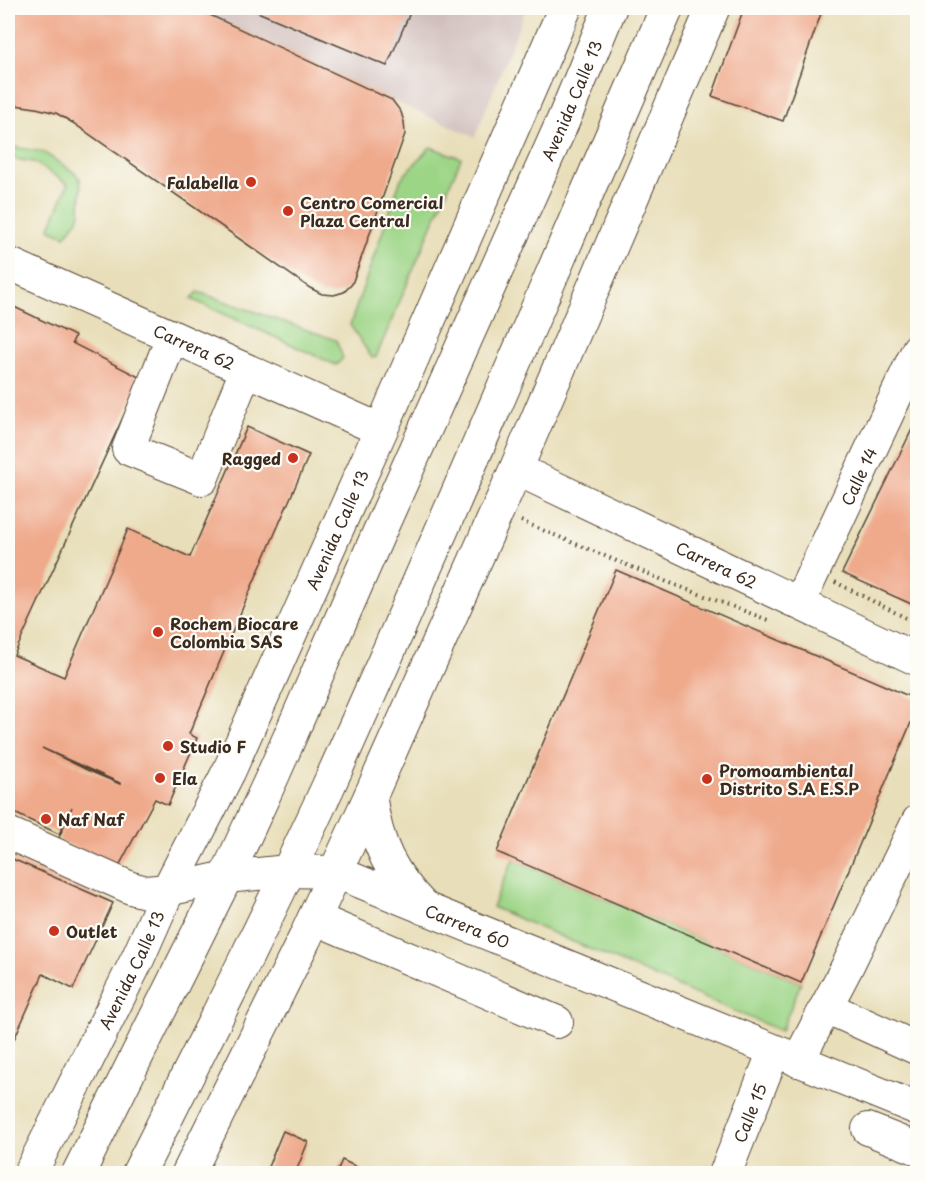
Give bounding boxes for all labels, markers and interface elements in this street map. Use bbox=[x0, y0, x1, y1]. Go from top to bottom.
street label: Avenida Calle 13 bbox=[535, 36, 607, 164]
place label: Falabella bbox=[166, 170, 239, 194]
marker: Falabella bbox=[244, 175, 258, 189]
place label: Centro Comercial Plaza Central bbox=[300, 190, 444, 232]
marker: Centro Comercial Plaza Central bbox=[281, 204, 295, 218]
street label: Carrera 62 bbox=[150, 318, 239, 375]
street label: Calle 14 bbox=[834, 443, 882, 509]
place label: Ragged bbox=[222, 446, 281, 470]
marker: Ragged bbox=[286, 451, 300, 465]
street label: Avenida Calle 13 bbox=[299, 466, 374, 593]
street label: Carrera 62 bbox=[672, 535, 761, 594]
place label: Rochem Biocare Colombia SAS bbox=[170, 611, 299, 653]
marker: Rochem Biocare Colombia SAS bbox=[151, 625, 165, 639]
place label: Studio F bbox=[180, 734, 246, 758]
marker: Studio F bbox=[161, 739, 175, 753]
place label: Promoambiental Distrito S.A E.S.P bbox=[719, 758, 859, 800]
place label: Ela bbox=[172, 766, 198, 790]
marker: Ela bbox=[153, 771, 167, 785]
marker: Promoambiental Distrito S.A E.S.P bbox=[700, 772, 714, 786]
place label: Naf Naf bbox=[58, 807, 125, 831]
marker: Naf Naf bbox=[39, 812, 53, 826]
street label: Carrera 60 bbox=[422, 898, 513, 953]
street label: Avenida Calle 13 bbox=[92, 906, 170, 1033]
place label: Outlet bbox=[66, 919, 118, 943]
marker: Outlet bbox=[47, 924, 61, 938]
street label: Calle 15 bbox=[727, 1079, 772, 1146]

